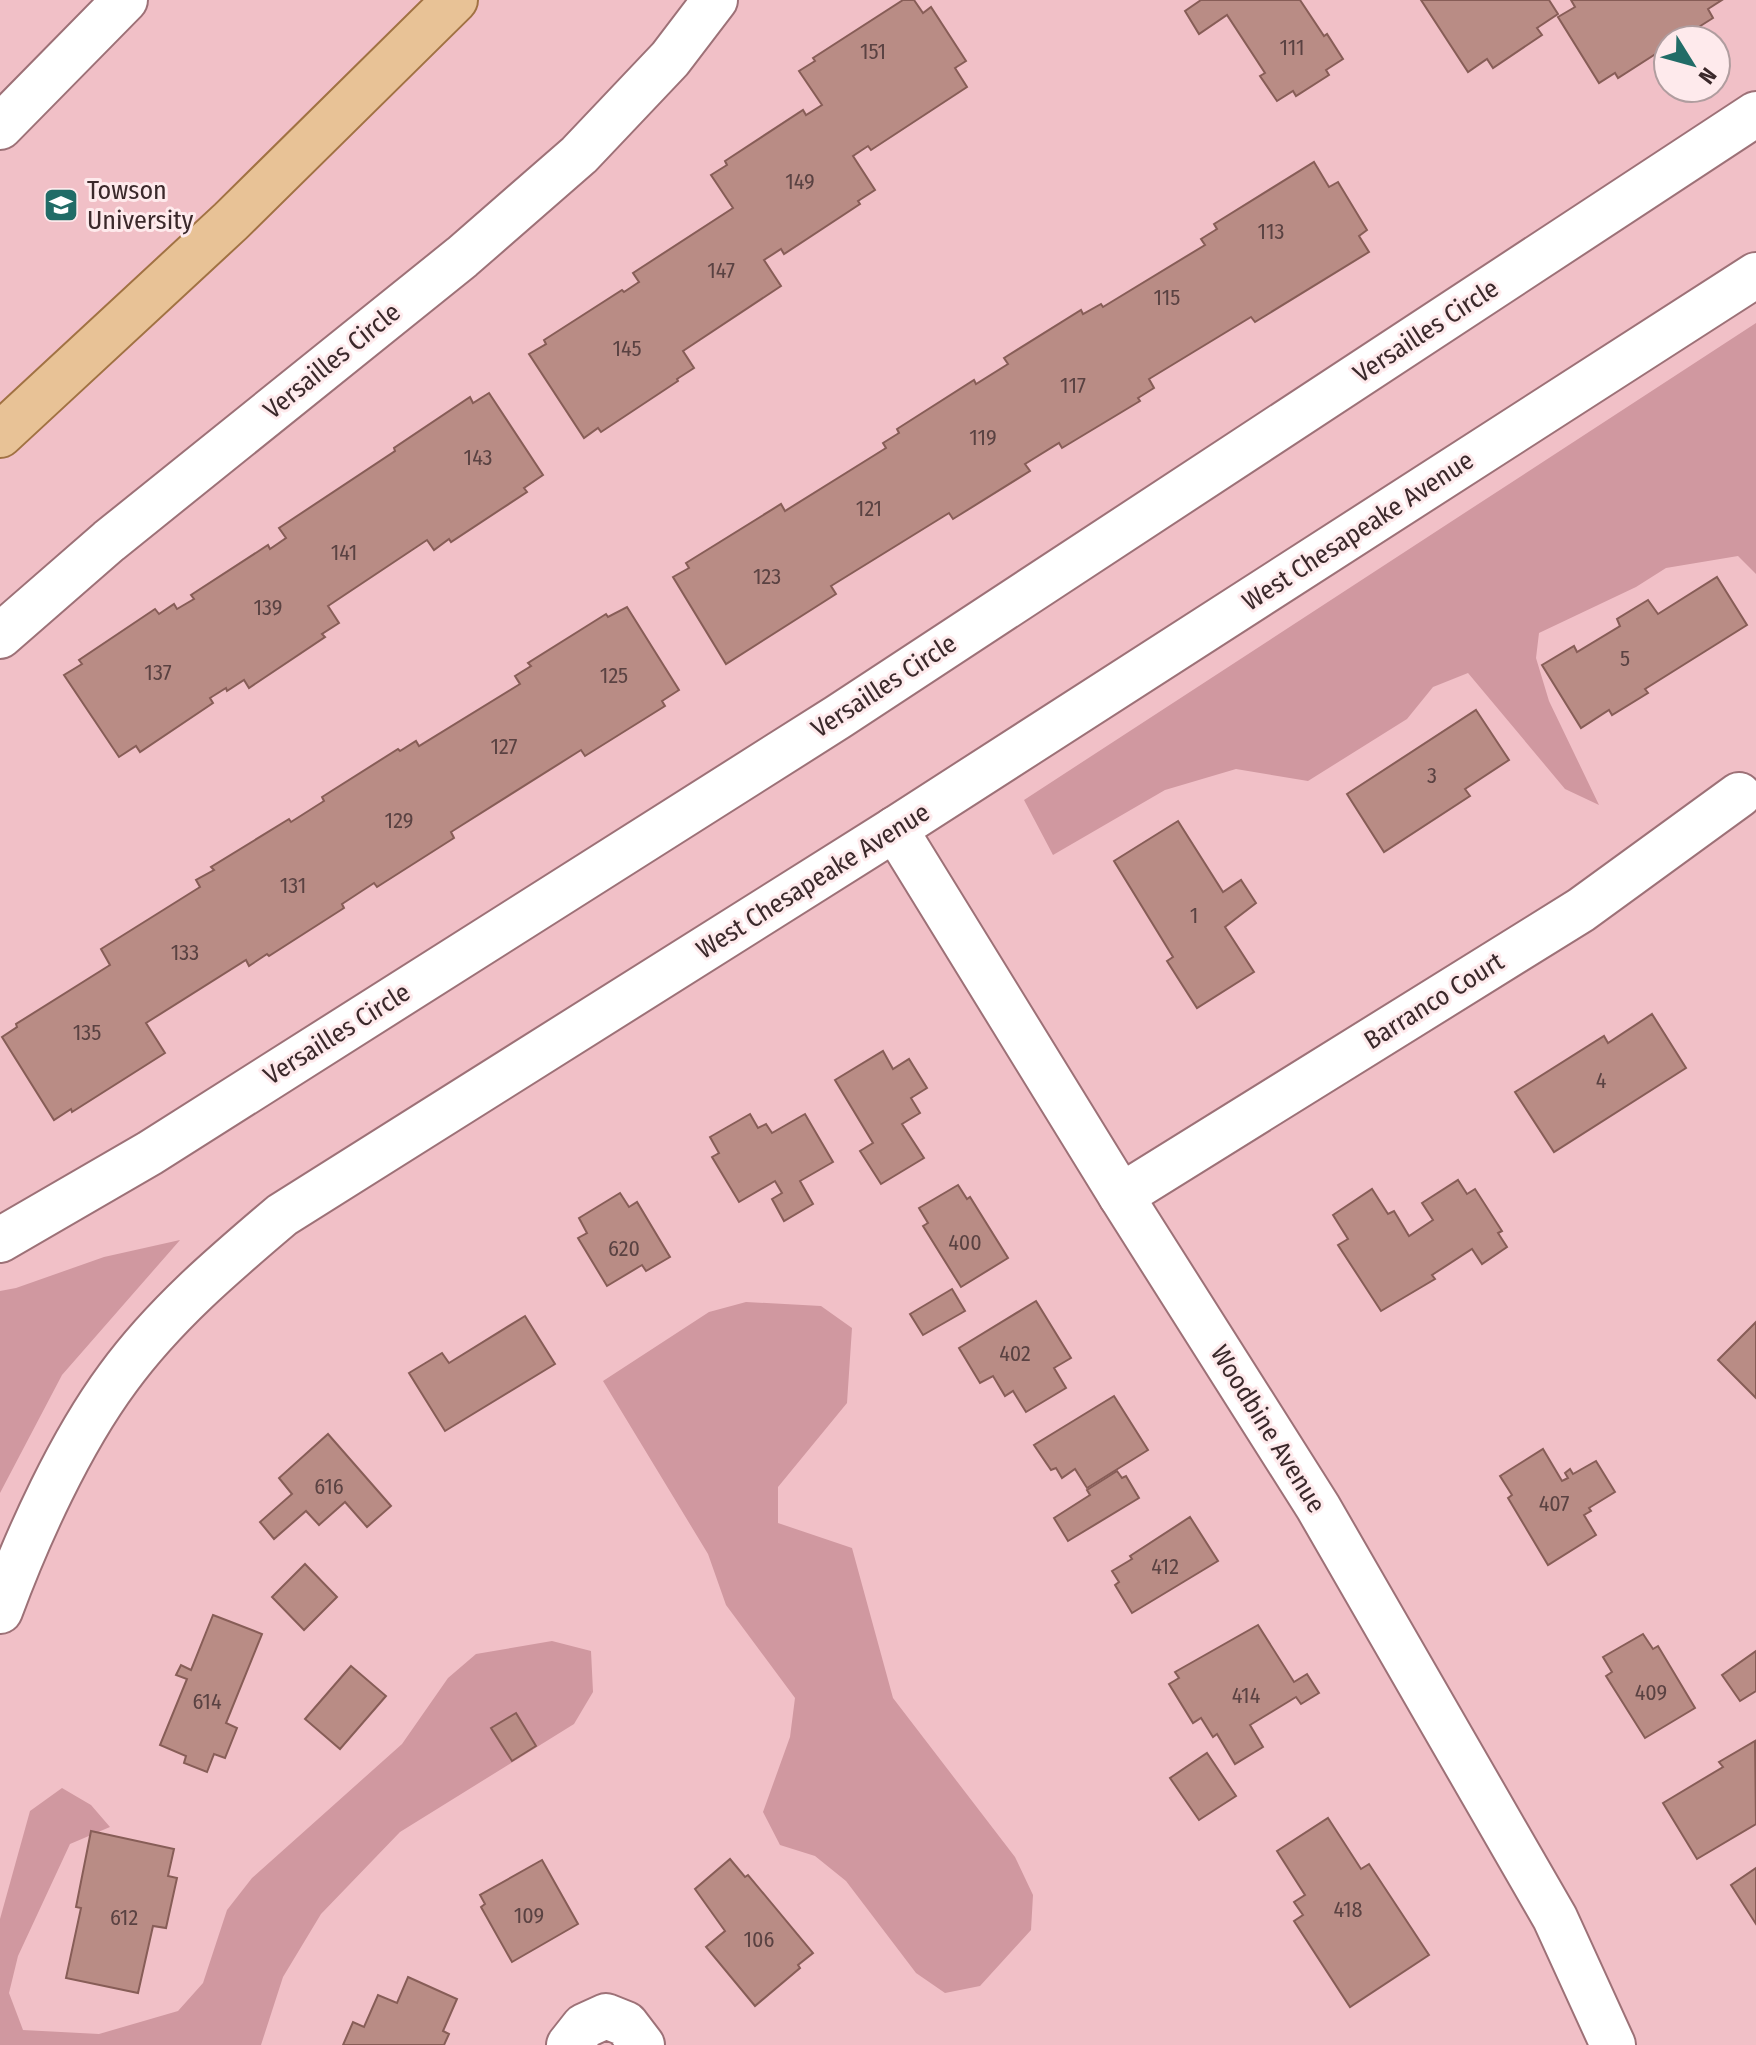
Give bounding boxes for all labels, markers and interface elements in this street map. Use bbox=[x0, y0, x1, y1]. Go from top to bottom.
north arrow bbox=[1652, 24, 1732, 104]
house number: 111 bbox=[1279, 34, 1305, 61]
house number: 151 bbox=[860, 38, 886, 65]
text: N bbox=[1693, 62, 1722, 89]
house number: 149 bbox=[785, 168, 815, 195]
place label: Towson University bbox=[87, 175, 194, 236]
school or university icon: Towson University bbox=[42, 186, 80, 224]
house number: 113 bbox=[1258, 218, 1284, 245]
house number: 147 bbox=[707, 257, 735, 284]
street label: Versailles Circle bbox=[1348, 273, 1504, 389]
house number: 115 bbox=[1154, 284, 1180, 311]
street label: Versailles Circle bbox=[257, 296, 407, 426]
house number: 145 bbox=[612, 335, 642, 362]
house number: 117 bbox=[1060, 372, 1086, 399]
house number: 119 bbox=[969, 424, 997, 451]
house number: 143 bbox=[464, 444, 492, 471]
street label: West Chesapeake Avenue bbox=[1237, 445, 1479, 617]
house number: 121 bbox=[856, 495, 882, 522]
house number: 141 bbox=[331, 539, 357, 566]
house number: 123 bbox=[753, 563, 781, 590]
house number: 139 bbox=[254, 594, 282, 621]
street label: Versailles Circle bbox=[806, 628, 962, 744]
house number: 5 bbox=[1620, 645, 1630, 672]
house number: 137 bbox=[144, 659, 172, 686]
house number: 125 bbox=[600, 662, 628, 689]
house number: 127 bbox=[490, 733, 518, 760]
house number: 3 bbox=[1427, 762, 1437, 789]
street label: West Chesapeake Avenue bbox=[691, 797, 935, 965]
house number: 129 bbox=[385, 807, 413, 834]
house number: 131 bbox=[280, 872, 306, 899]
house number: 1 bbox=[1190, 902, 1198, 929]
house number: 133 bbox=[171, 939, 199, 966]
street label: Barranco Court bbox=[1358, 946, 1510, 1056]
street label: Versailles Circle bbox=[258, 977, 416, 1091]
house number: 135 bbox=[73, 1019, 101, 1046]
house number: 4 bbox=[1596, 1067, 1607, 1094]
house number: 400 bbox=[948, 1229, 982, 1256]
house number: 620 bbox=[608, 1235, 640, 1262]
house number: 402 bbox=[999, 1340, 1031, 1367]
street label: Woodbine Avenue bbox=[1204, 1340, 1332, 1518]
house number: 616 bbox=[314, 1473, 344, 1500]
house number: 407 bbox=[1539, 1490, 1569, 1517]
house number: 412 bbox=[1151, 1553, 1179, 1580]
house number: 409 bbox=[1635, 1679, 1667, 1706]
house number: 414 bbox=[1232, 1682, 1261, 1709]
house number: 614 bbox=[192, 1688, 222, 1715]
house number: 418 bbox=[1333, 1896, 1363, 1923]
house number: 109 bbox=[514, 1902, 544, 1929]
house number: 612 bbox=[110, 1904, 138, 1931]
house number: 106 bbox=[744, 1926, 775, 1953]

